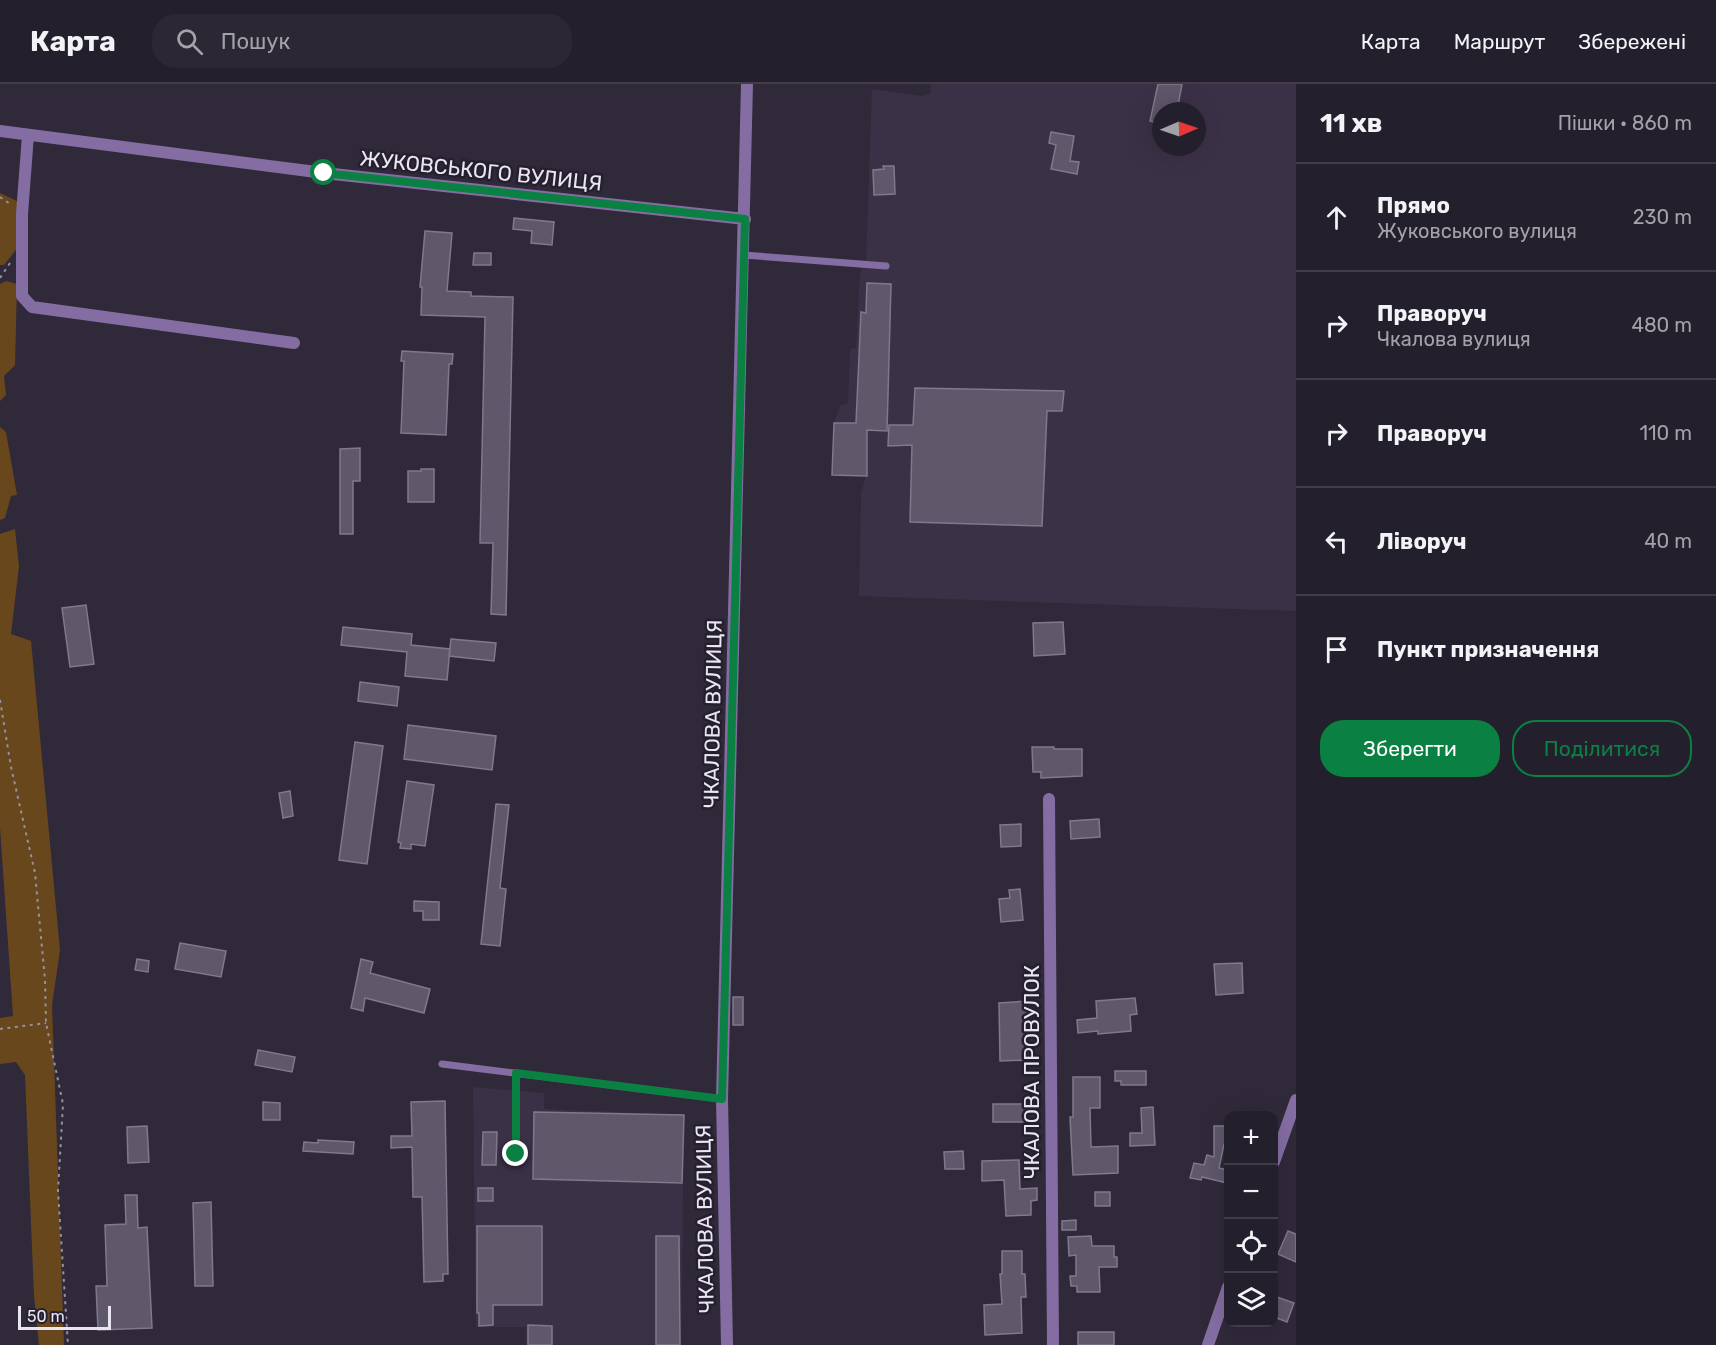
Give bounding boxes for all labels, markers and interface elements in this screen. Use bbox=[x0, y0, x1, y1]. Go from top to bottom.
search box bbox=[152, 14, 572, 68]
text: Карта bbox=[30, 25, 116, 58]
icon: search bbox=[173, 25, 206, 58]
text: Пошук bbox=[221, 28, 290, 55]
text: Карта bbox=[1361, 29, 1421, 54]
text: Маршрут bbox=[1454, 29, 1545, 54]
text: Збережені bbox=[1578, 29, 1686, 54]
north arrow bbox=[1152, 102, 1206, 156]
text: 11 хв bbox=[1320, 108, 1382, 139]
text: Пішки · 860 m bbox=[1558, 111, 1692, 135]
street label: ЖУКОВСЬКОГО ВУЛИЦЯ bbox=[359, 145, 603, 196]
route start bbox=[310, 159, 336, 185]
text: Прямо bbox=[1377, 192, 1450, 219]
icon: ahead bbox=[1320, 201, 1353, 234]
text: 230 m bbox=[1633, 205, 1692, 229]
text: Жуковського вулиця bbox=[1377, 219, 1577, 243]
text: Праворуч bbox=[1377, 300, 1487, 327]
icon: right bbox=[1320, 309, 1353, 342]
text: 480 m bbox=[1631, 313, 1692, 337]
text: Чкалова вулиця bbox=[1377, 327, 1531, 351]
icon: right bbox=[1320, 417, 1353, 450]
text: Праворуч bbox=[1377, 420, 1487, 447]
text: 110 m bbox=[1640, 421, 1692, 445]
icon: left bbox=[1320, 525, 1353, 558]
text: Ліворуч bbox=[1377, 528, 1467, 555]
text: 40 m bbox=[1644, 529, 1692, 553]
street label: ЧКАЛОВА ВУЛИЦЯ bbox=[698, 619, 727, 809]
icon: arrive bbox=[1320, 633, 1353, 666]
text: Пункт призначення bbox=[1377, 636, 1599, 663]
button: Зберегти bbox=[1320, 720, 1500, 777]
button: Поділитися bbox=[1512, 720, 1692, 777]
street label: ЧКАЛОВА ПРОВУЛОК bbox=[1019, 965, 1044, 1179]
map controls bbox=[1224, 1111, 1278, 1327]
button: + bbox=[1224, 1111, 1278, 1165]
street label: ЧКАЛОВА ВУЛИЦЯ bbox=[690, 1124, 719, 1314]
route end bbox=[502, 1140, 528, 1166]
button: − bbox=[1224, 1165, 1278, 1219]
button: locate bbox=[1224, 1219, 1278, 1273]
button: layers bbox=[1224, 1273, 1278, 1327]
scale bar bbox=[18, 1303, 111, 1330]
text: 50 m bbox=[27, 1307, 65, 1326]

